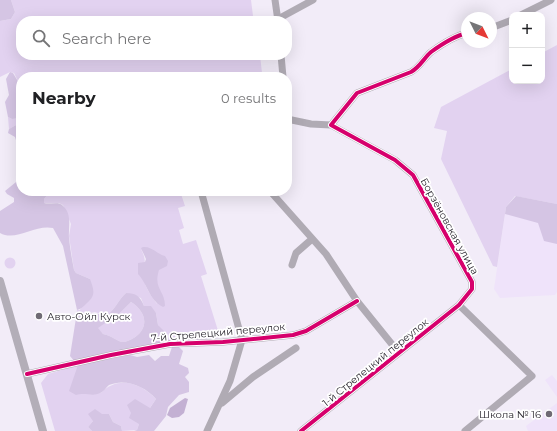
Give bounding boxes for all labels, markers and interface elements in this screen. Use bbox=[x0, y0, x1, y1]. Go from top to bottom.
north arrow bbox=[461, 12, 497, 48]
map controls bbox=[509, 12, 545, 84]
button: + bbox=[509, 12, 545, 48]
search box bbox=[16, 16, 292, 60]
icon: search bbox=[30, 27, 52, 49]
text: Search here bbox=[62, 29, 151, 48]
button: − bbox=[509, 48, 545, 84]
text: Nearby bbox=[32, 88, 96, 108]
text: 0 results bbox=[221, 90, 276, 106]
street label: Борзёновская улица bbox=[418, 176, 481, 277]
place label: Авто-Ойл Курск bbox=[47, 310, 131, 323]
marker: Авто-Ойл Курск bbox=[34, 311, 44, 321]
street label: 1-й Стрелецкий переулок bbox=[320, 315, 431, 409]
street label: 7-й Стрелецкий переулок bbox=[150, 320, 286, 345]
place label: Школа № 16 bbox=[479, 408, 541, 421]
marker: Школа № 16 bbox=[544, 409, 554, 419]

